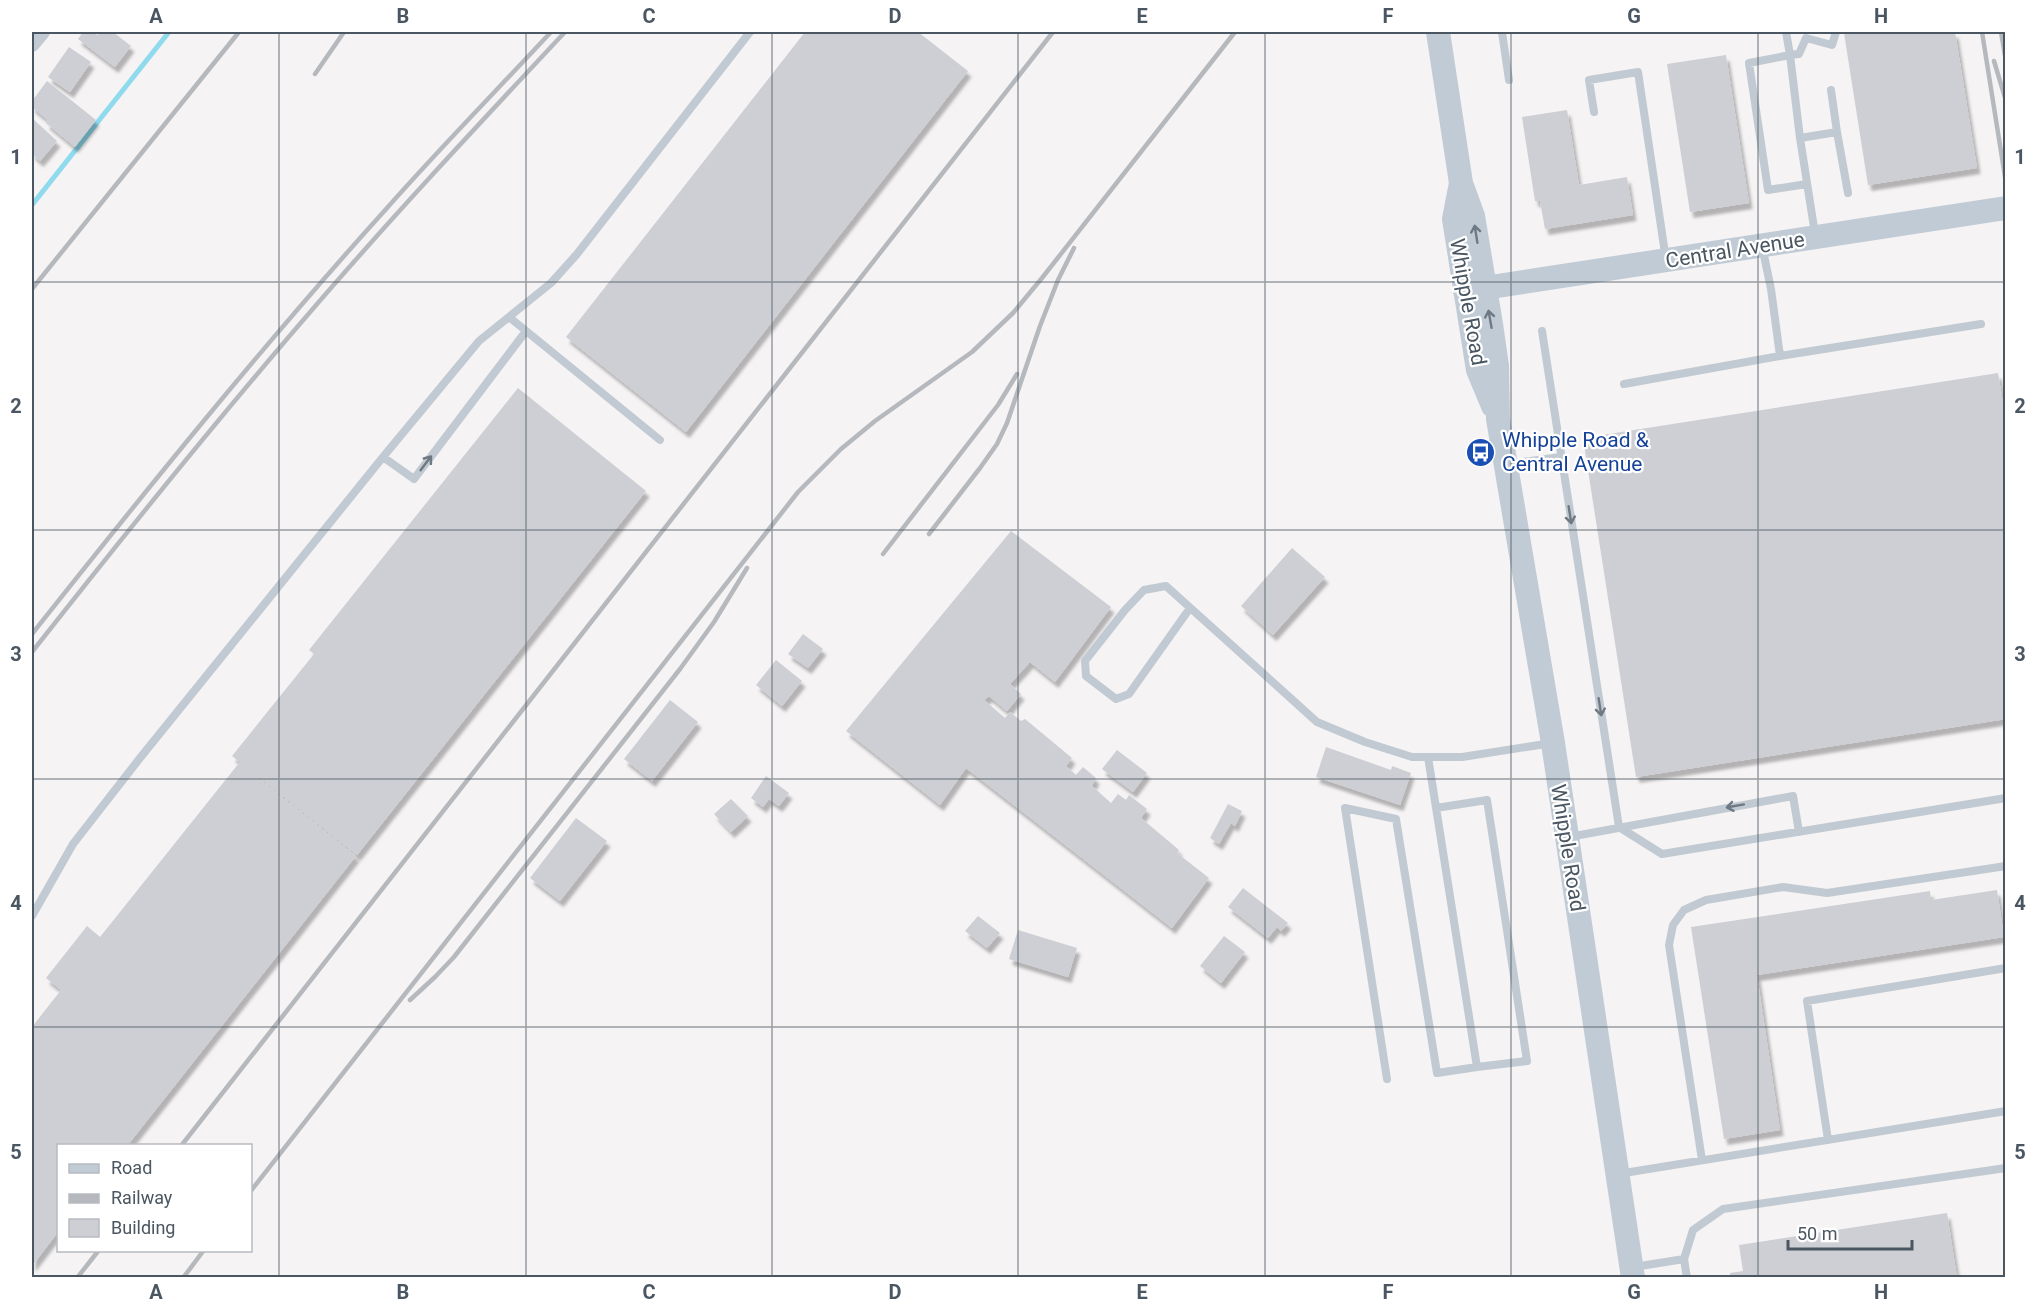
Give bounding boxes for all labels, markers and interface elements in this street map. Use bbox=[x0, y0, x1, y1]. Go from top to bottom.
text: A bbox=[149, 4, 163, 28]
text: B bbox=[397, 4, 409, 28]
text: C bbox=[642, 4, 656, 28]
text: D bbox=[889, 4, 902, 28]
text: E bbox=[1136, 4, 1148, 28]
text: F bbox=[1383, 4, 1394, 28]
text: G bbox=[1627, 4, 1641, 28]
text: H bbox=[1874, 4, 1888, 28]
text: 1 bbox=[10, 145, 22, 169]
text: 1 bbox=[2014, 145, 2026, 169]
one-way arrow bbox=[1471, 225, 1482, 245]
street label: Central Avenue bbox=[1664, 227, 1806, 273]
street label: Whipple Road bbox=[1445, 237, 1491, 367]
one-way arrow bbox=[1484, 309, 1495, 329]
text: 2 bbox=[10, 394, 22, 418]
text: 2 bbox=[2014, 394, 2026, 418]
place label: Whipple Road & Central Avenue bbox=[1502, 428, 1649, 476]
bus stop icon: Whipple Road & Central Avenue bbox=[1465, 436, 1497, 468]
one-way arrow bbox=[420, 455, 433, 471]
one-way arrow bbox=[1565, 504, 1576, 524]
text: 3 bbox=[10, 642, 22, 666]
text: 3 bbox=[2014, 642, 2026, 666]
one-way arrow bbox=[1595, 697, 1606, 717]
street label: Whipple Road bbox=[1546, 783, 1590, 913]
one-way arrow bbox=[1726, 801, 1745, 812]
text: 4 bbox=[10, 891, 22, 915]
text: 4 bbox=[2014, 891, 2026, 915]
text: 5 bbox=[10, 1140, 22, 1164]
text: 5 bbox=[2014, 1140, 2026, 1164]
legend bbox=[57, 1144, 252, 1252]
text: Road bbox=[111, 1157, 152, 1178]
text: Railway bbox=[111, 1187, 173, 1208]
scale bar bbox=[1788, 1213, 1912, 1251]
text: Building bbox=[111, 1217, 175, 1238]
text: 50 m bbox=[1797, 1223, 1837, 1244]
text: A bbox=[149, 1280, 163, 1304]
text: B bbox=[397, 1280, 409, 1304]
text: C bbox=[642, 1280, 656, 1304]
text: D bbox=[889, 1280, 902, 1304]
text: E bbox=[1136, 1280, 1148, 1304]
text: F bbox=[1383, 1280, 1394, 1304]
text: G bbox=[1627, 1280, 1641, 1304]
text: H bbox=[1874, 1280, 1888, 1304]

